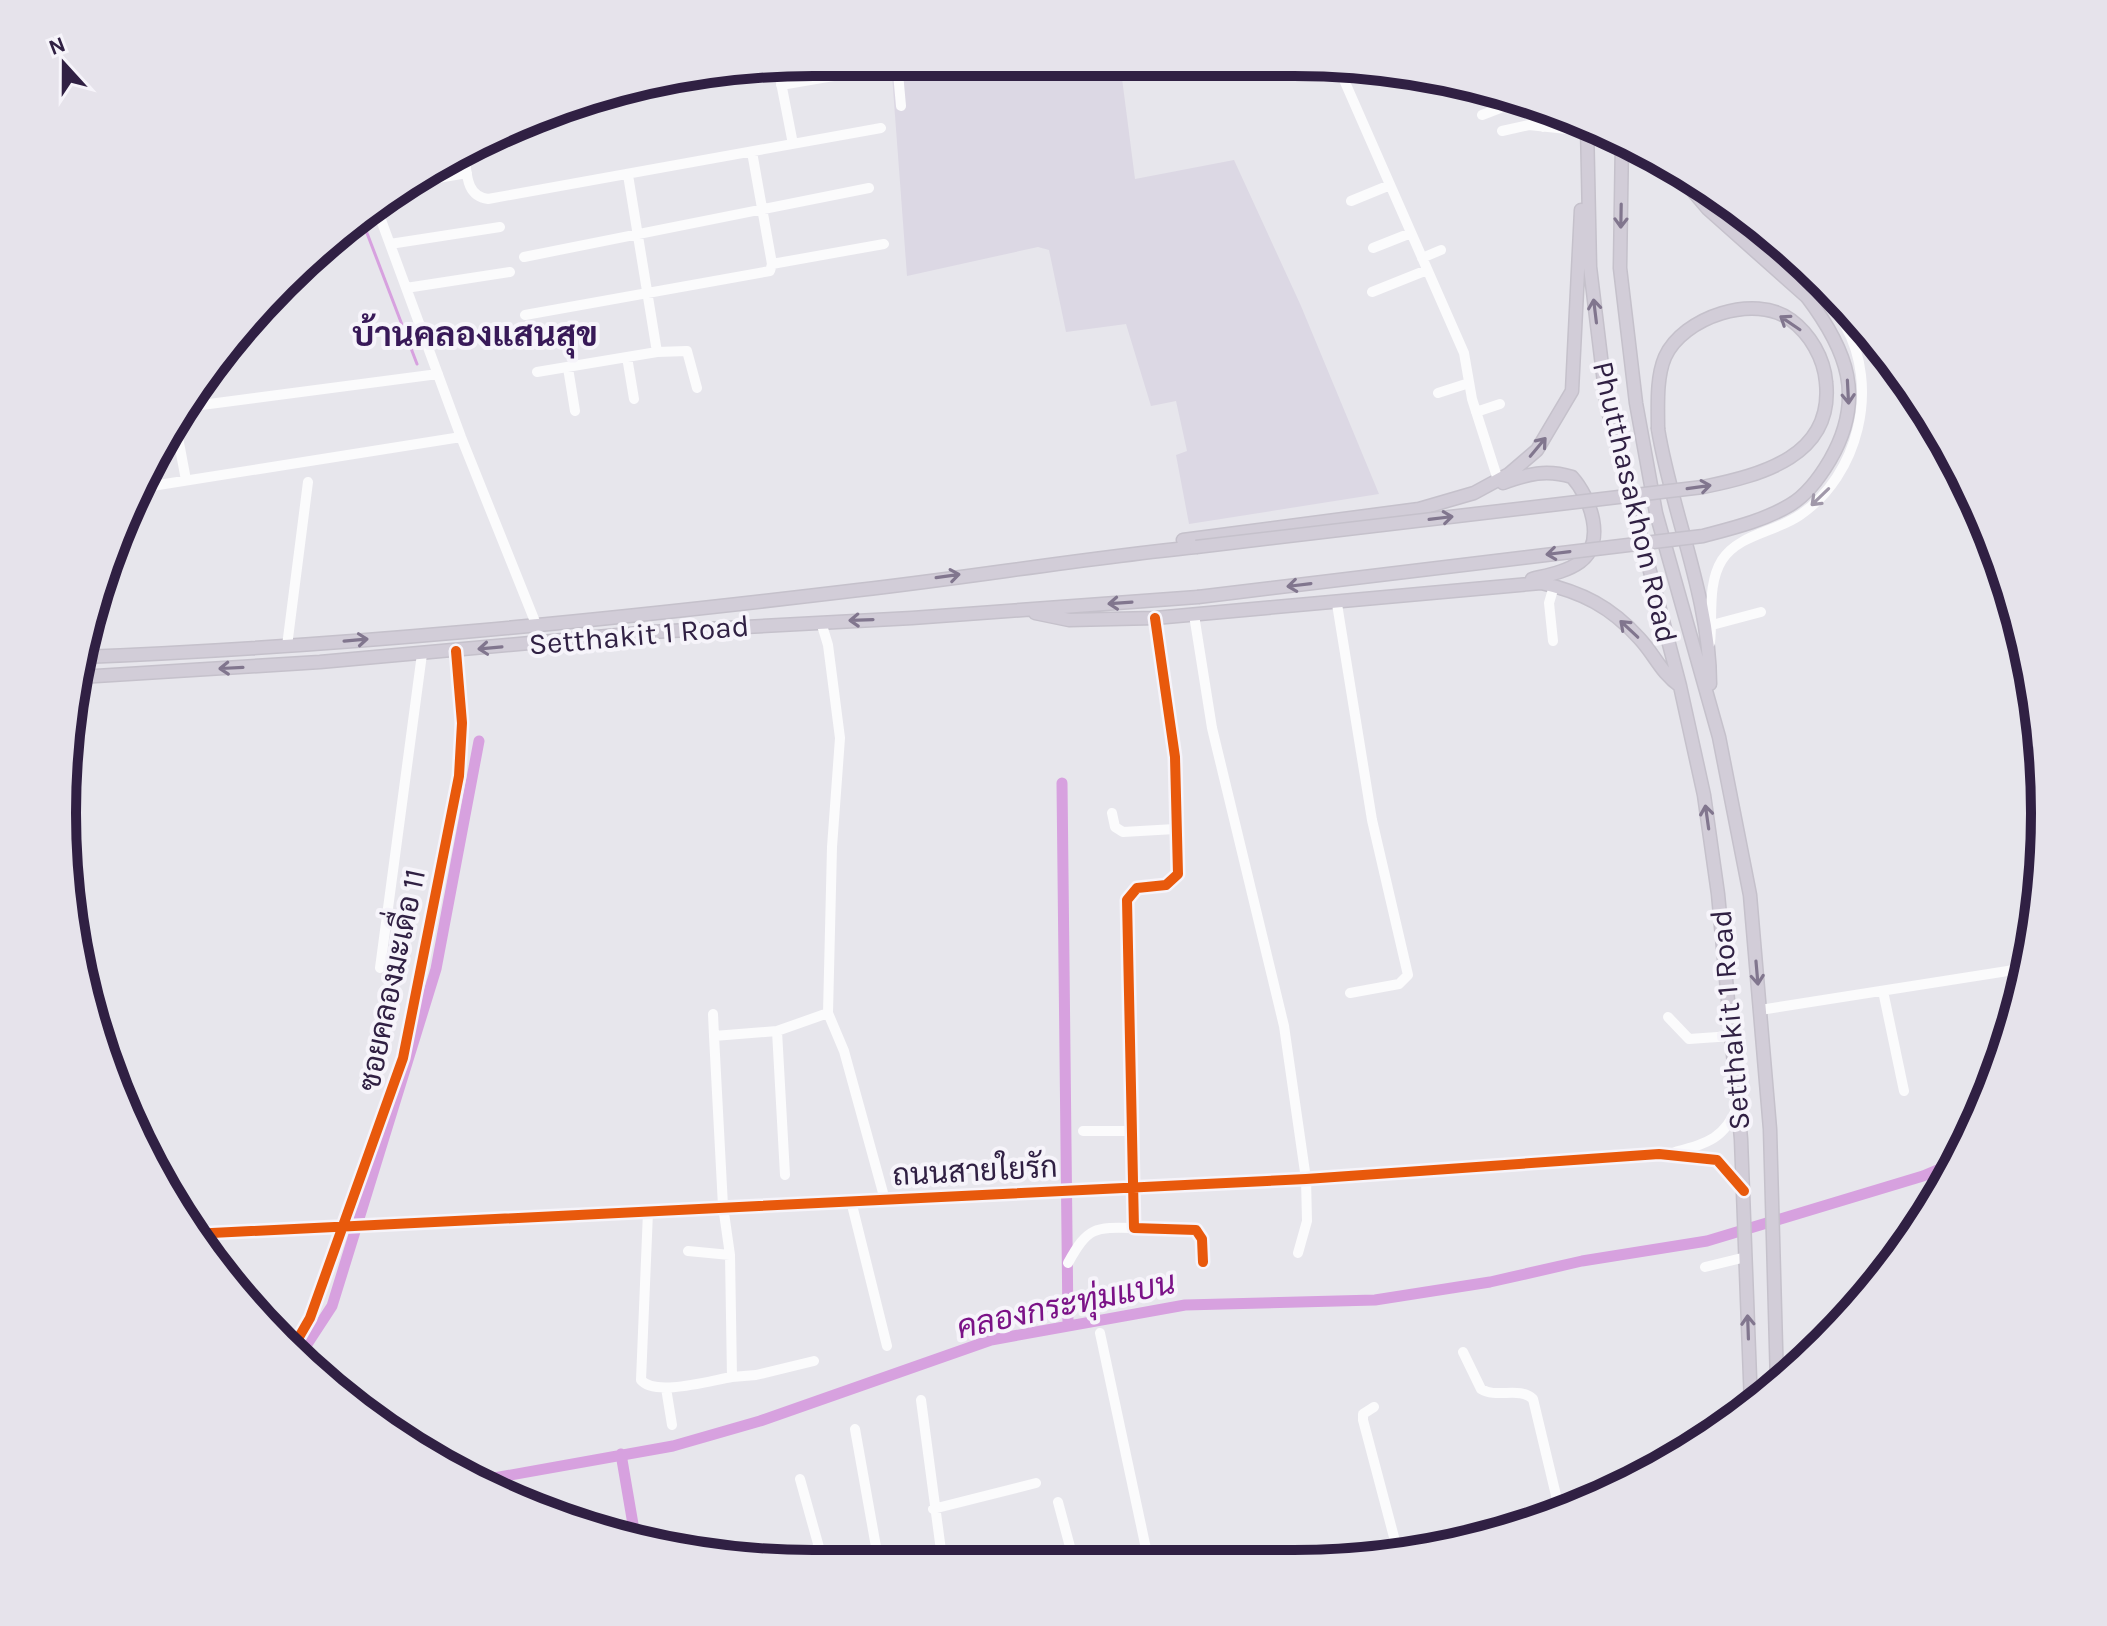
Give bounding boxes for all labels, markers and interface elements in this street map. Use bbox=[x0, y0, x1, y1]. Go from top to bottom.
north arrow bbox=[24, 24, 104, 104]
text: N bbox=[45, 31, 69, 61]
one-way arrow bbox=[1613, 202, 1628, 229]
one-way arrow bbox=[1587, 298, 1602, 324]
district label: บ้านคลองแสนสุข bbox=[352, 313, 598, 359]
one-way arrow bbox=[1779, 314, 1802, 331]
street label: Phutthasakhon Road bbox=[1585, 358, 1685, 646]
one-way arrow bbox=[1841, 378, 1856, 405]
one-way arrow bbox=[1529, 437, 1547, 457]
one-way arrow bbox=[1686, 479, 1711, 494]
one-way arrow bbox=[1810, 487, 1830, 506]
one-way arrow bbox=[1427, 510, 1453, 525]
one-way arrow bbox=[1545, 546, 1571, 561]
one-way arrow bbox=[935, 568, 960, 583]
one-way arrow bbox=[1287, 578, 1313, 593]
one-way arrow bbox=[1107, 596, 1134, 611]
street label: Setthakit 1 Road bbox=[527, 607, 751, 663]
one-way arrow bbox=[848, 613, 875, 628]
one-way arrow bbox=[1619, 619, 1639, 638]
one-way arrow bbox=[342, 632, 369, 647]
one-way arrow bbox=[477, 640, 504, 655]
one-way arrow bbox=[218, 661, 245, 676]
one-way arrow bbox=[1699, 805, 1714, 830]
street label: ซอยคลองมะเดื่อ 11 bbox=[343, 864, 433, 1094]
street label: Setthakit 1 Road bbox=[1702, 908, 1758, 1132]
one-way arrow bbox=[1750, 959, 1765, 986]
street label: ถนนสายใยรัก bbox=[892, 1147, 1058, 1193]
water label: คลองกระทุ่มแบน bbox=[953, 1264, 1179, 1349]
one-way arrow bbox=[1741, 1314, 1756, 1341]

